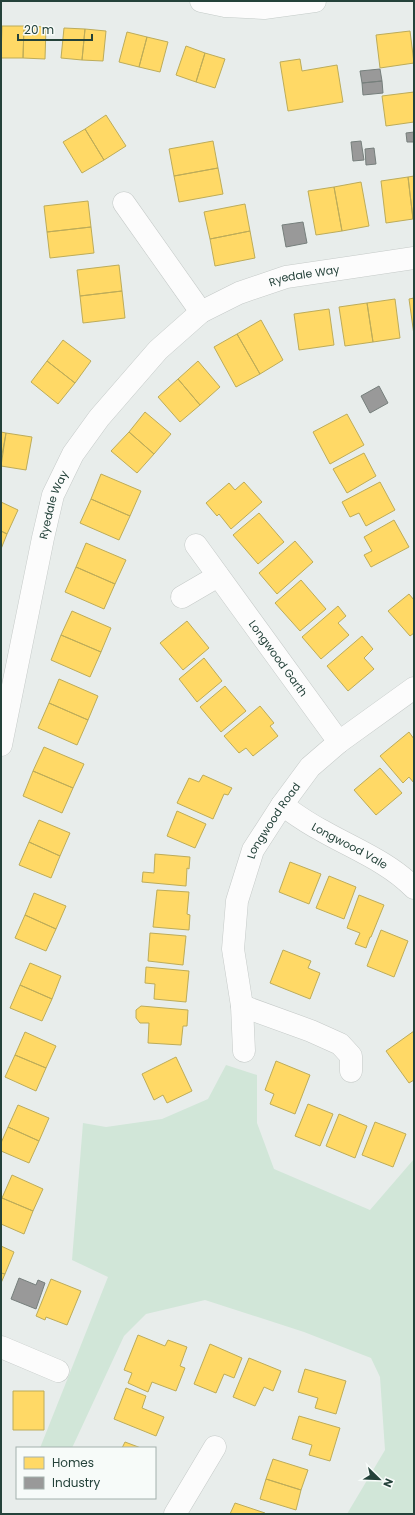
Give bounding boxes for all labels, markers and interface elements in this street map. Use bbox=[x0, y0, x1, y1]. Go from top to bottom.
scale bar bbox=[18, 16, 92, 42]
text: 20 m bbox=[24, 21, 54, 38]
street label: Ryedale Way bbox=[267, 261, 341, 290]
street label: Ryedale Way bbox=[35, 467, 72, 541]
street label: Longwood Garth bbox=[245, 617, 311, 700]
street label: Longwood Road bbox=[243, 779, 304, 861]
street label: Longwood Vale bbox=[309, 819, 391, 873]
legend bbox=[16, 1447, 156, 1499]
text: Homes bbox=[52, 1454, 94, 1471]
north arrow bbox=[359, 1459, 399, 1499]
text: Industry bbox=[52, 1474, 101, 1491]
text: N bbox=[379, 1476, 397, 1490]

